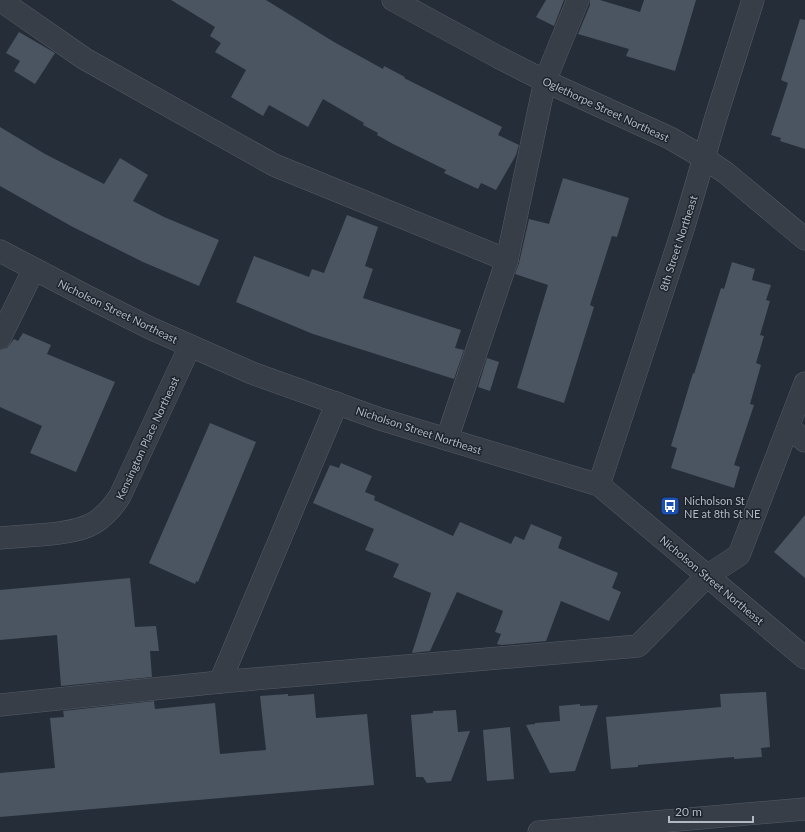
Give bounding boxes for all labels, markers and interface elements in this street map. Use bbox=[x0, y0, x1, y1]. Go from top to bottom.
street label: Oglethorpe Street Northeast bbox=[541, 74, 671, 144]
street label: 8th Street Northeast bbox=[656, 194, 700, 292]
street label: Nicholson Street Northeast bbox=[56, 276, 180, 346]
street label: Kensington Place Northeast bbox=[113, 374, 181, 502]
street label: Nicholson Street Northeast bbox=[354, 404, 484, 457]
place label: Nicholson St NE at 8th St NE bbox=[684, 494, 760, 520]
bus stop icon: Nicholson St NE at 8th St NE bbox=[659, 495, 681, 517]
street label: Nicholson Street Northeast bbox=[657, 533, 767, 627]
scale bar bbox=[669, 798, 753, 824]
text: 20 m bbox=[675, 804, 702, 819]

